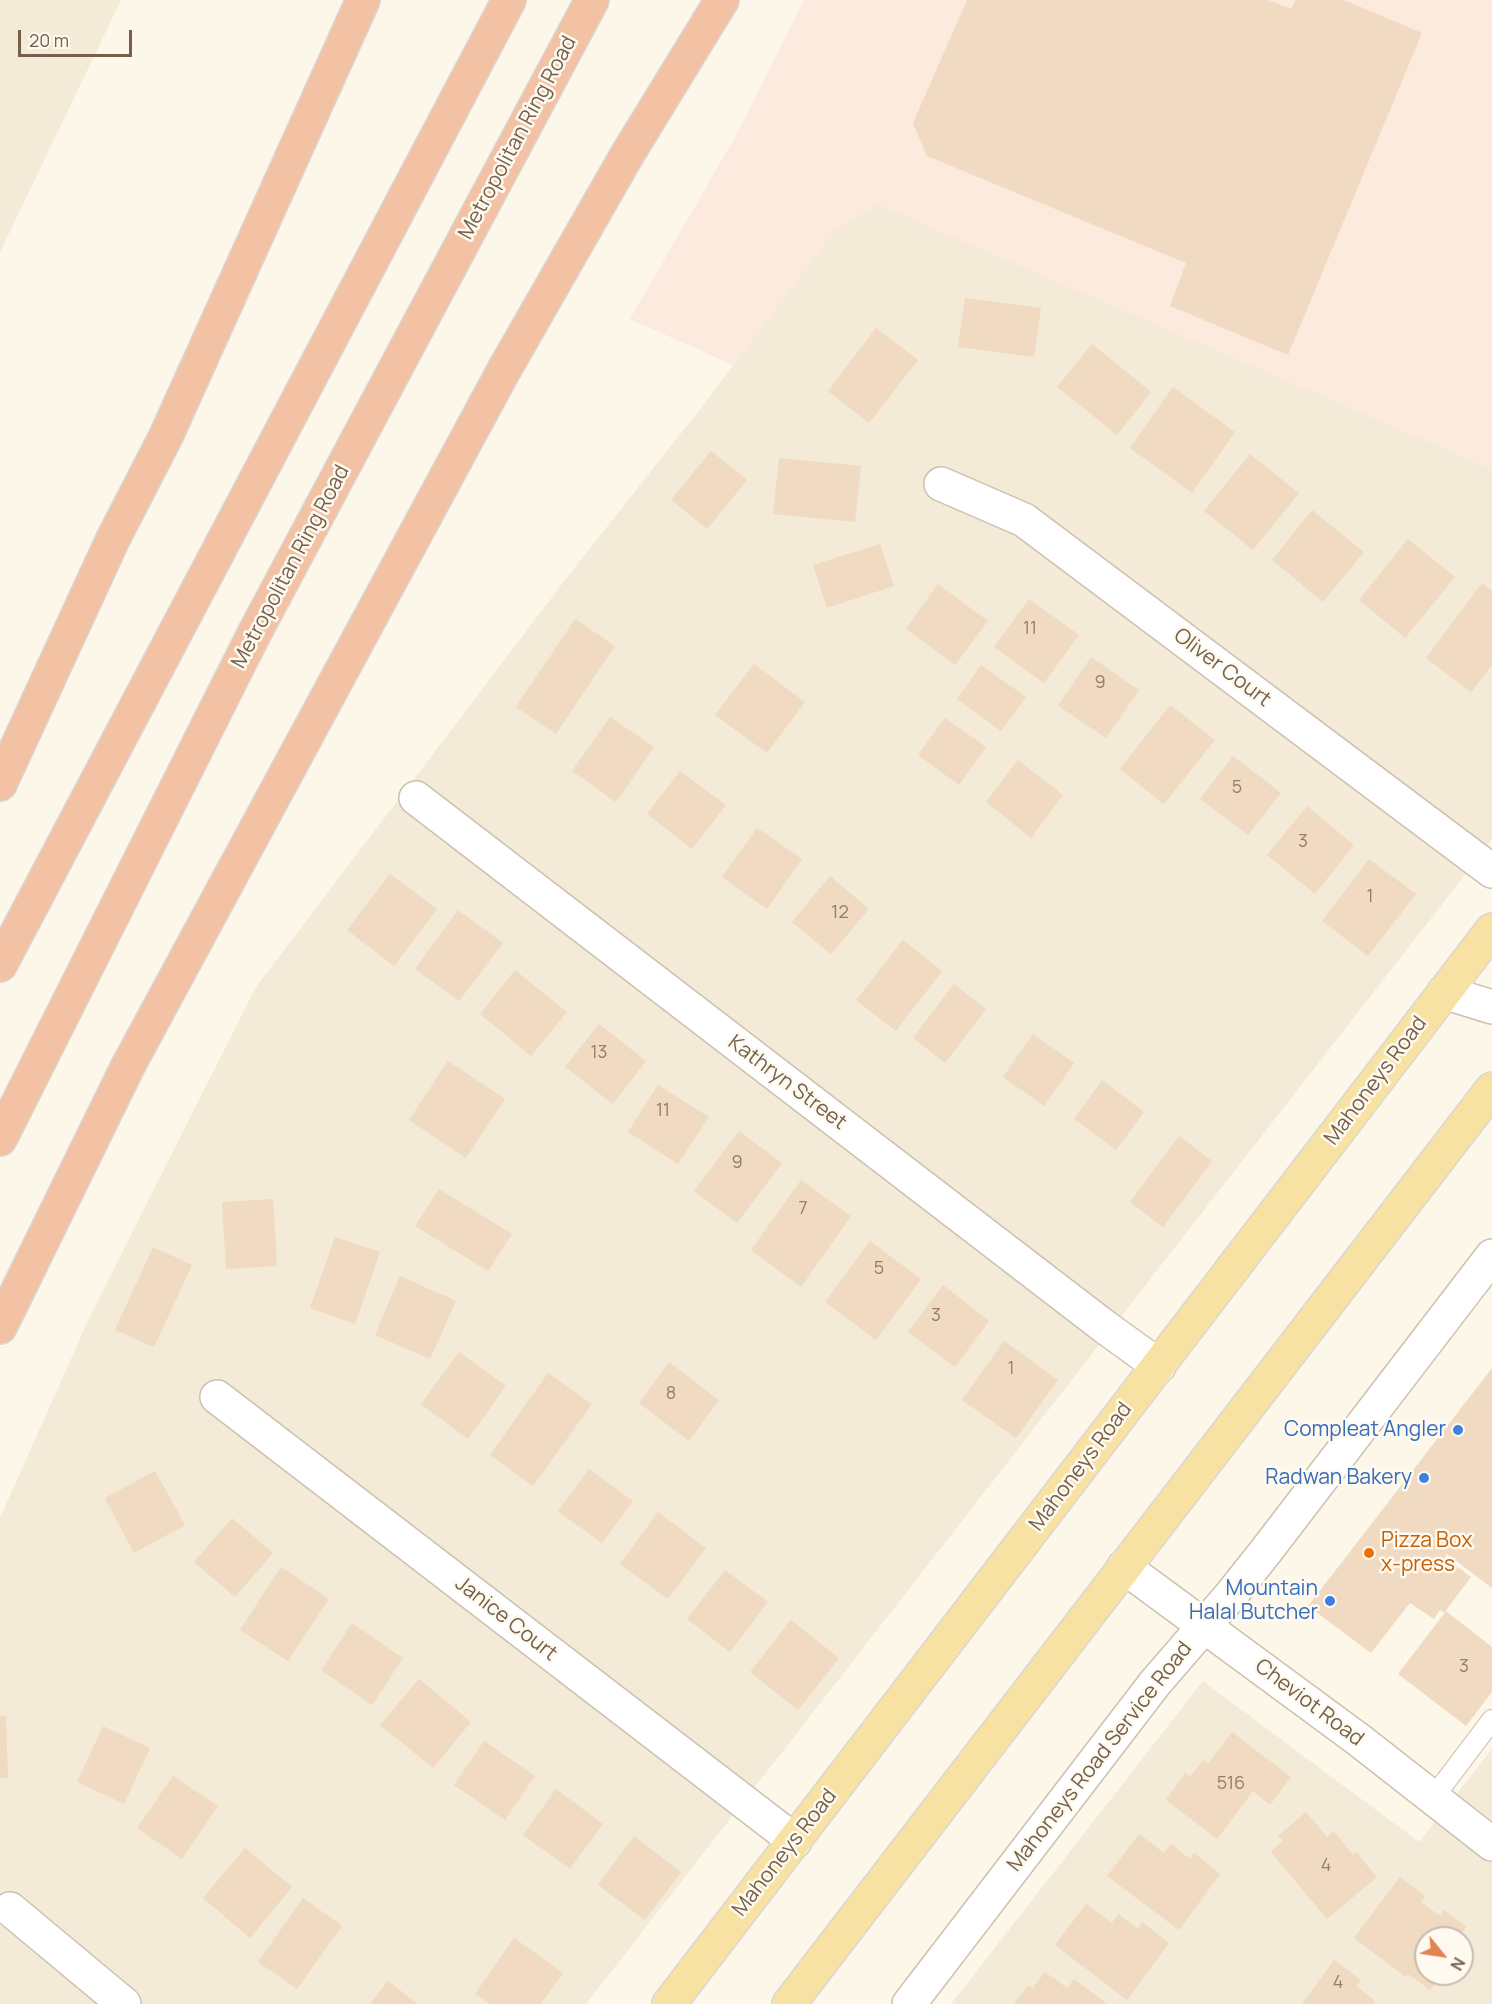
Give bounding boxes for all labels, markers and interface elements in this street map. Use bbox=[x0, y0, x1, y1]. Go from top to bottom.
scale bar bbox=[21, 18, 135, 56]
text: 20 m bbox=[29, 28, 69, 52]
street label: Metropolitan Ring Road bbox=[454, 32, 582, 244]
street label: Metropolitan Ring Road bbox=[227, 461, 355, 673]
house number: 11 bbox=[1023, 618, 1037, 640]
street label: Oliver Court bbox=[1168, 623, 1276, 713]
house number: 9 bbox=[1094, 672, 1106, 694]
house number: 5 bbox=[1232, 777, 1242, 799]
house number: 3 bbox=[1298, 831, 1308, 853]
house number: 1 bbox=[1366, 886, 1374, 908]
house number: 12 bbox=[831, 902, 849, 924]
street label: Mahoneys Road bbox=[1319, 1012, 1433, 1150]
street label: Kathryn Street bbox=[723, 1030, 851, 1136]
house number: 13 bbox=[591, 1042, 607, 1064]
house number: 11 bbox=[656, 1100, 670, 1122]
house number: 9 bbox=[731, 1152, 743, 1174]
house number: 7 bbox=[798, 1198, 808, 1220]
house number: 5 bbox=[874, 1258, 884, 1280]
house number: 3 bbox=[931, 1305, 941, 1327]
house number: 1 bbox=[1007, 1358, 1015, 1380]
house number: 8 bbox=[666, 1383, 676, 1405]
street label: Mahoneys Road bbox=[1024, 1398, 1138, 1536]
place label: Compleat Angler bbox=[1284, 1417, 1446, 1443]
marker: Compleat Angler bbox=[1451, 1423, 1465, 1437]
place label: Radwan Bakery bbox=[1265, 1465, 1412, 1491]
marker: Radwan Bakery bbox=[1417, 1471, 1431, 1485]
place label: Pizza Box x-press bbox=[1381, 1528, 1472, 1578]
marker: Pizza Box x-press bbox=[1362, 1546, 1376, 1560]
street label: Janice Court bbox=[450, 1571, 562, 1667]
place label: Mountain Halal Butcher bbox=[1189, 1576, 1318, 1626]
marker: Mountain Halal Butcher bbox=[1323, 1594, 1337, 1608]
street label: Mahoneys Road Service Road bbox=[1002, 1637, 1198, 1877]
street label: Cheviot Road bbox=[1250, 1654, 1368, 1752]
house number: 3 bbox=[1459, 1656, 1469, 1678]
house number: 516 bbox=[1217, 1773, 1245, 1795]
street label: Mahoneys Road bbox=[727, 1784, 843, 1922]
house number: 4 bbox=[1321, 1855, 1331, 1877]
north arrow bbox=[1414, 1926, 1474, 1986]
text: N bbox=[1445, 1954, 1470, 1974]
house number: 4 bbox=[1333, 1972, 1343, 1994]

